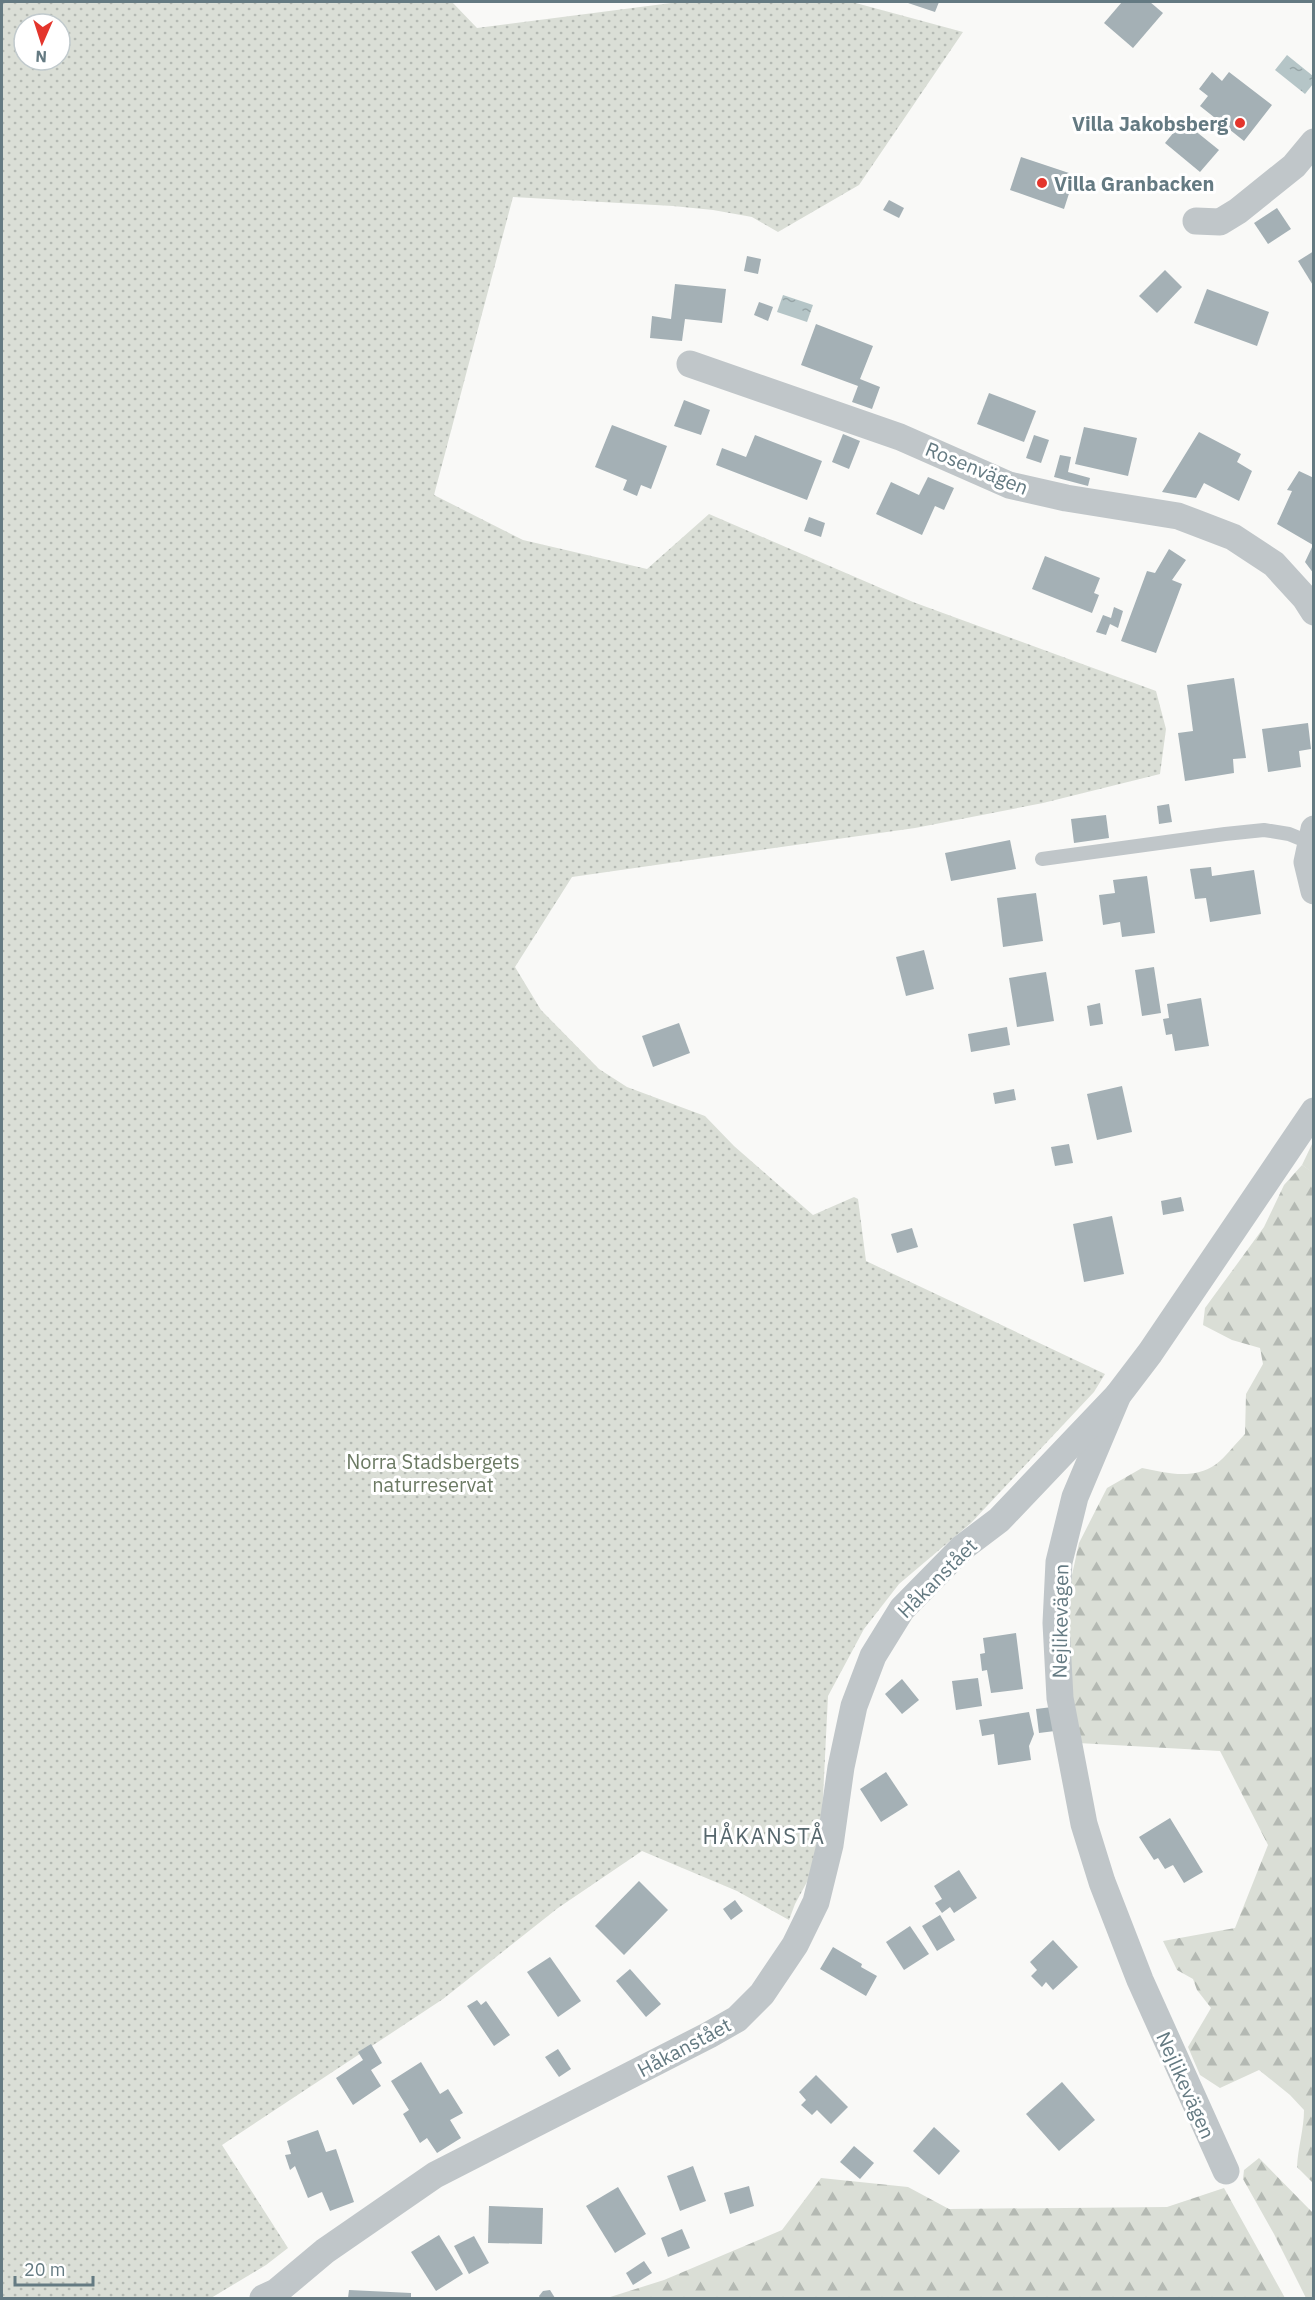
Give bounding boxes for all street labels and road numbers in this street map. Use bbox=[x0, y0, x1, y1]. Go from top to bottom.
street label: Rosenvägen bbox=[922, 435, 1032, 501]
street label: Håkanstået bbox=[891, 1532, 983, 1624]
street label: Nejlikevägen bbox=[1046, 1563, 1074, 1679]
street label: Håkanstået bbox=[632, 2011, 736, 2083]
street label: Nejlikevägen bbox=[1150, 2027, 1222, 2143]

